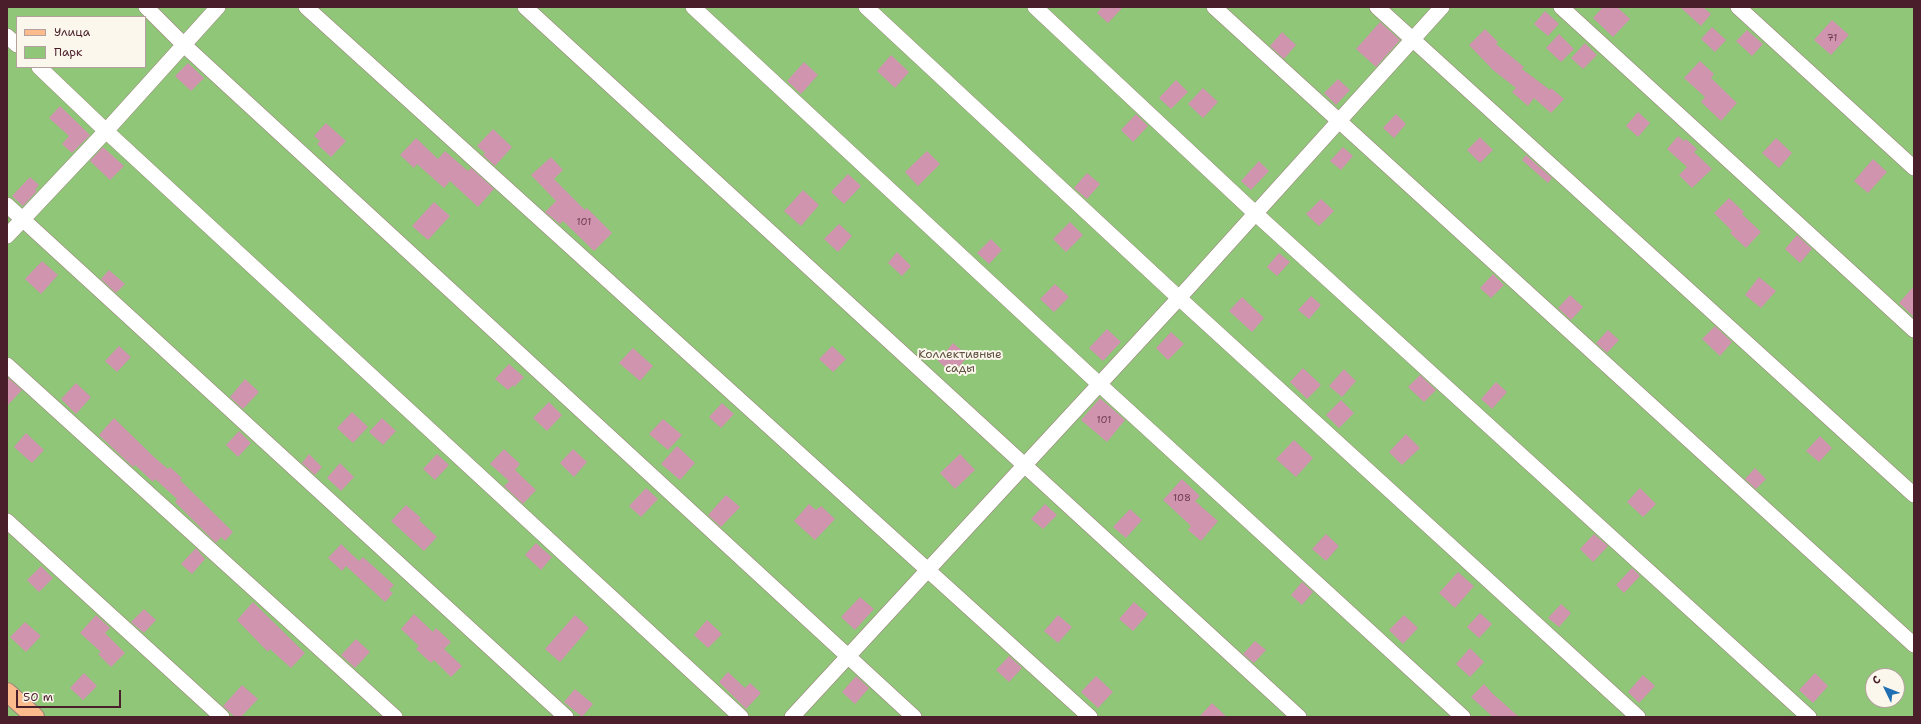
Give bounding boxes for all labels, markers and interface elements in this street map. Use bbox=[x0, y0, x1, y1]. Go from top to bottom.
legend bbox=[16, 16, 146, 68]
text: Улица bbox=[54, 24, 90, 40]
house number: 71 bbox=[1827, 32, 1837, 44]
text: Парк bbox=[54, 44, 82, 60]
house number: 101 bbox=[577, 216, 591, 228]
park label: Коллективные сады bbox=[918, 348, 1002, 376]
house number: 101 bbox=[1097, 414, 1111, 426]
house number: 108 bbox=[1173, 492, 1191, 504]
north arrow bbox=[1865, 668, 1905, 708]
text: С bbox=[1869, 673, 1884, 688]
scale bar bbox=[18, 682, 123, 708]
text: 50 m bbox=[23, 689, 53, 705]

